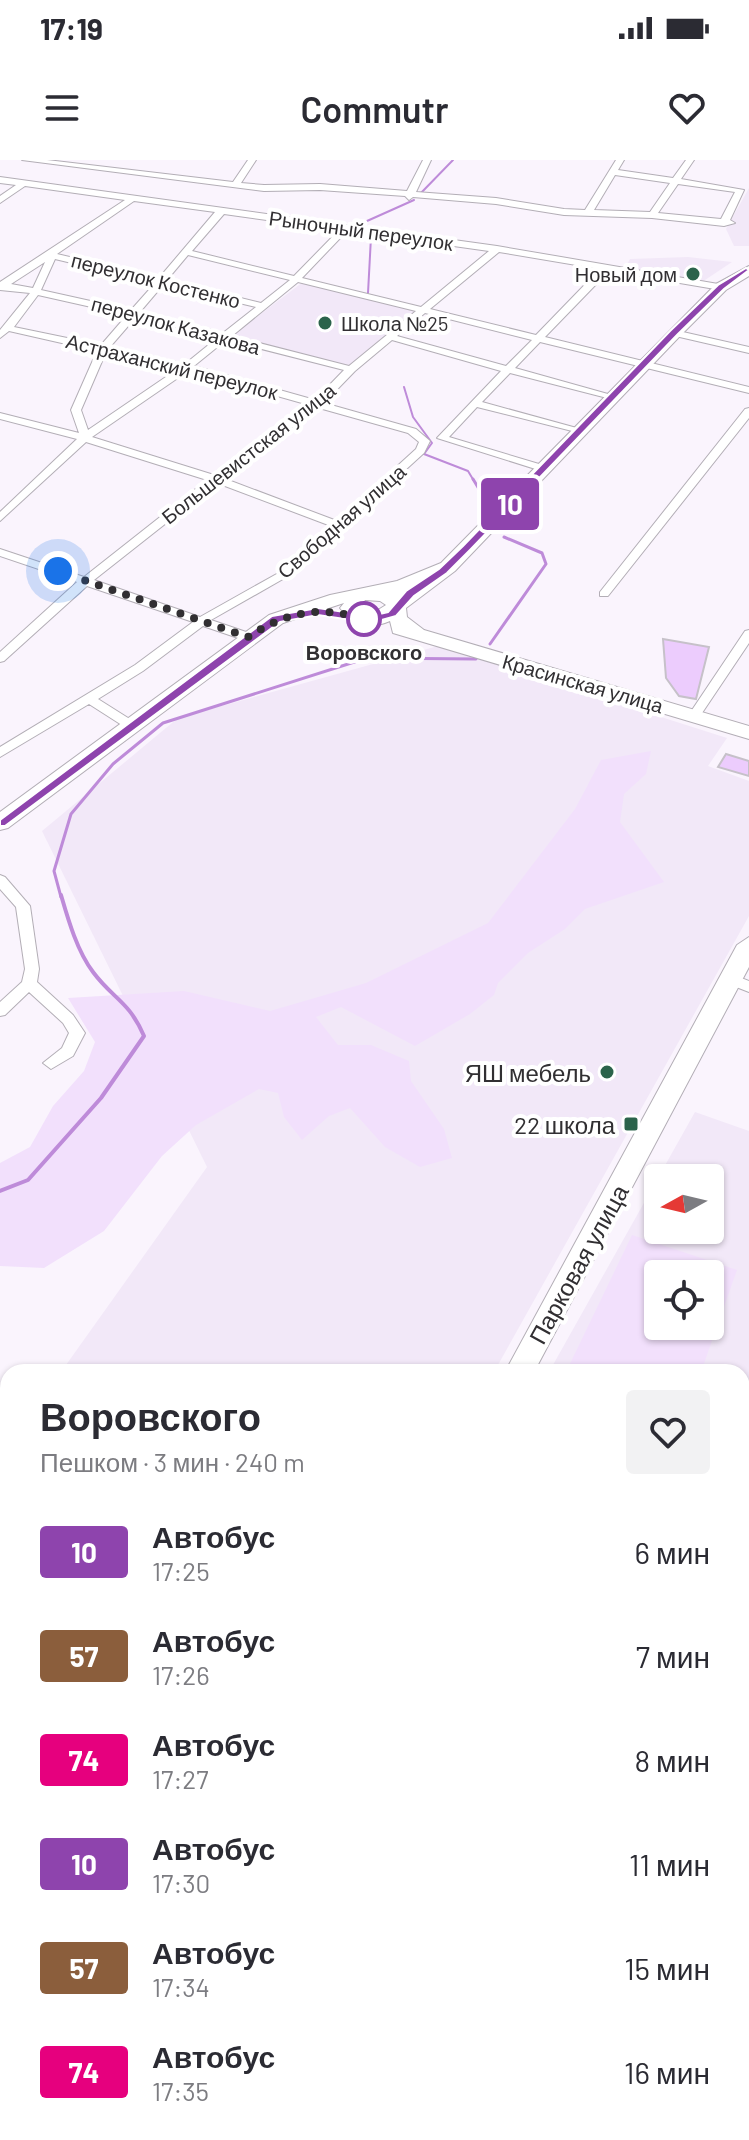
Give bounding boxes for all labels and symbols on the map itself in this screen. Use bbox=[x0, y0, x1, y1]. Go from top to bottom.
street label: Рыночный переулок bbox=[267, 205, 455, 255]
street label: переулок Костенко bbox=[69, 247, 243, 313]
place label: Новый дом bbox=[575, 262, 677, 286]
marker: Новый дом bbox=[684, 265, 702, 283]
street label: переулок Казакова bbox=[89, 291, 264, 359]
place label: Школа №25 bbox=[341, 311, 448, 335]
marker: Школа №25 bbox=[316, 314, 334, 332]
street label: Астраханский переулок bbox=[64, 328, 280, 404]
street label: Большевистская улица bbox=[156, 377, 340, 528]
street label: Свободная улица bbox=[272, 458, 411, 583]
line badge: 10 bbox=[474, 478, 546, 530]
your location bbox=[38, 551, 78, 591]
marker: Воровского bbox=[347, 602, 381, 636]
place label: Воровского bbox=[306, 640, 422, 664]
street label: Красинская улица bbox=[500, 649, 667, 718]
place label: ЯШ мебель bbox=[465, 1058, 591, 1087]
marker: ЯШ мебель bbox=[598, 1063, 616, 1081]
place label: 22 школа bbox=[514, 1110, 616, 1139]
marker: 22 школа bbox=[622, 1115, 640, 1133]
north arrow bbox=[644, 1164, 724, 1244]
street label: Парковая улица bbox=[522, 1179, 634, 1349]

